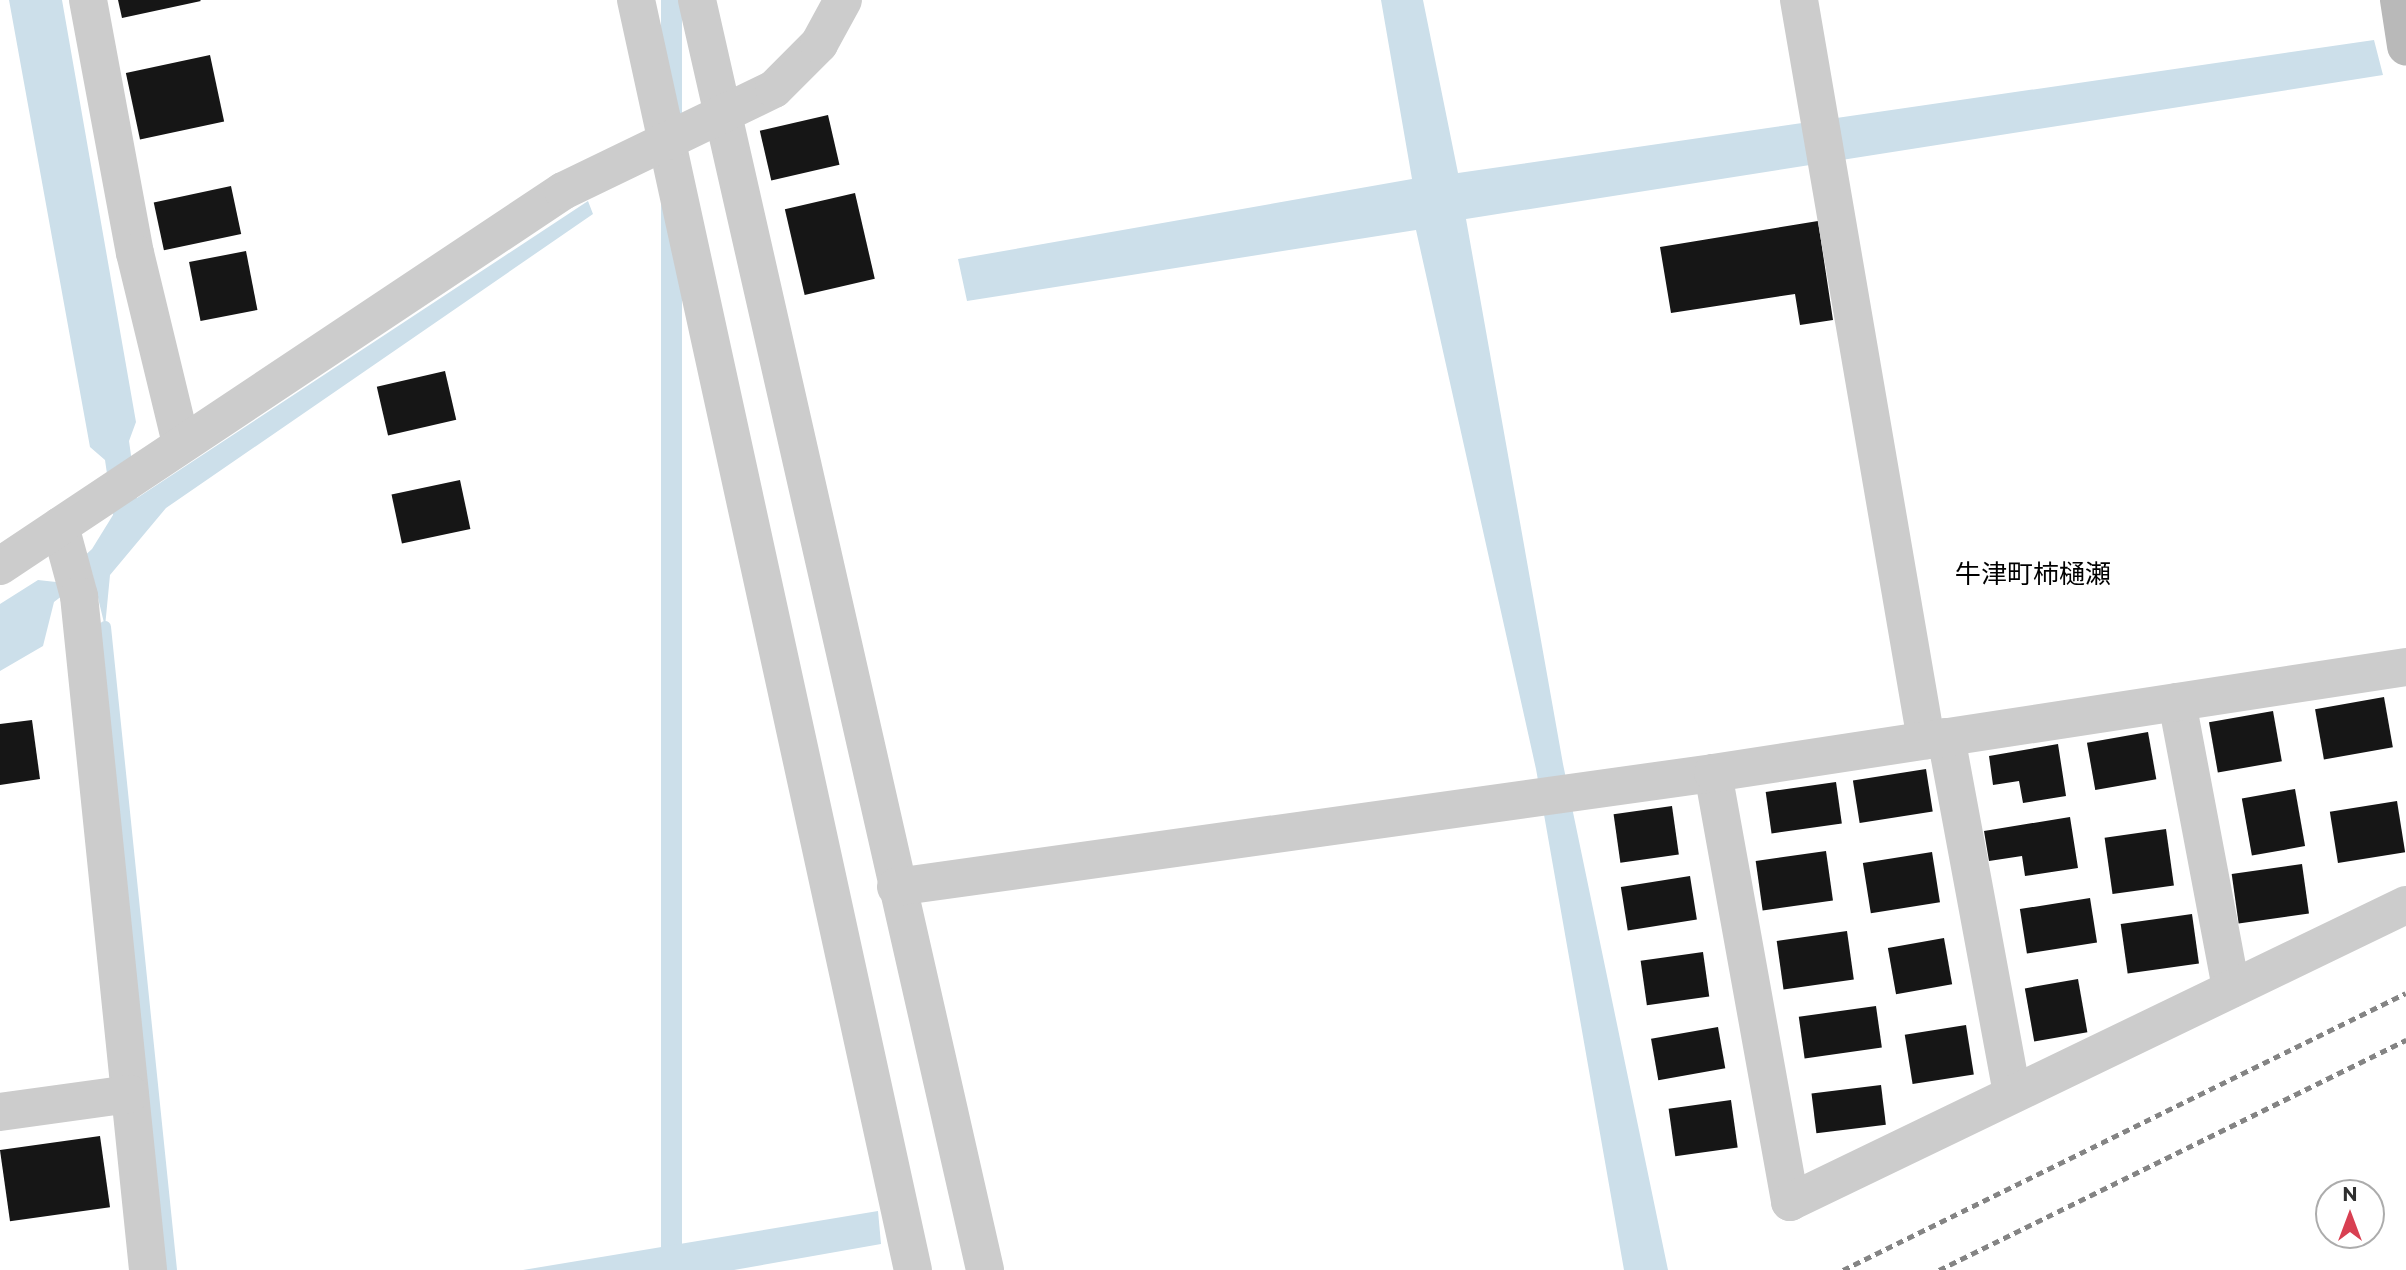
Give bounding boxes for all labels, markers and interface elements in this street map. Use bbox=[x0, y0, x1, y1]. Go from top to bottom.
district label: 牛津町柿樋瀬 bbox=[1955, 559, 2111, 591]
north arrow bbox=[2315, 1179, 2385, 1249]
text: N bbox=[2342, 1183, 2358, 1206]

